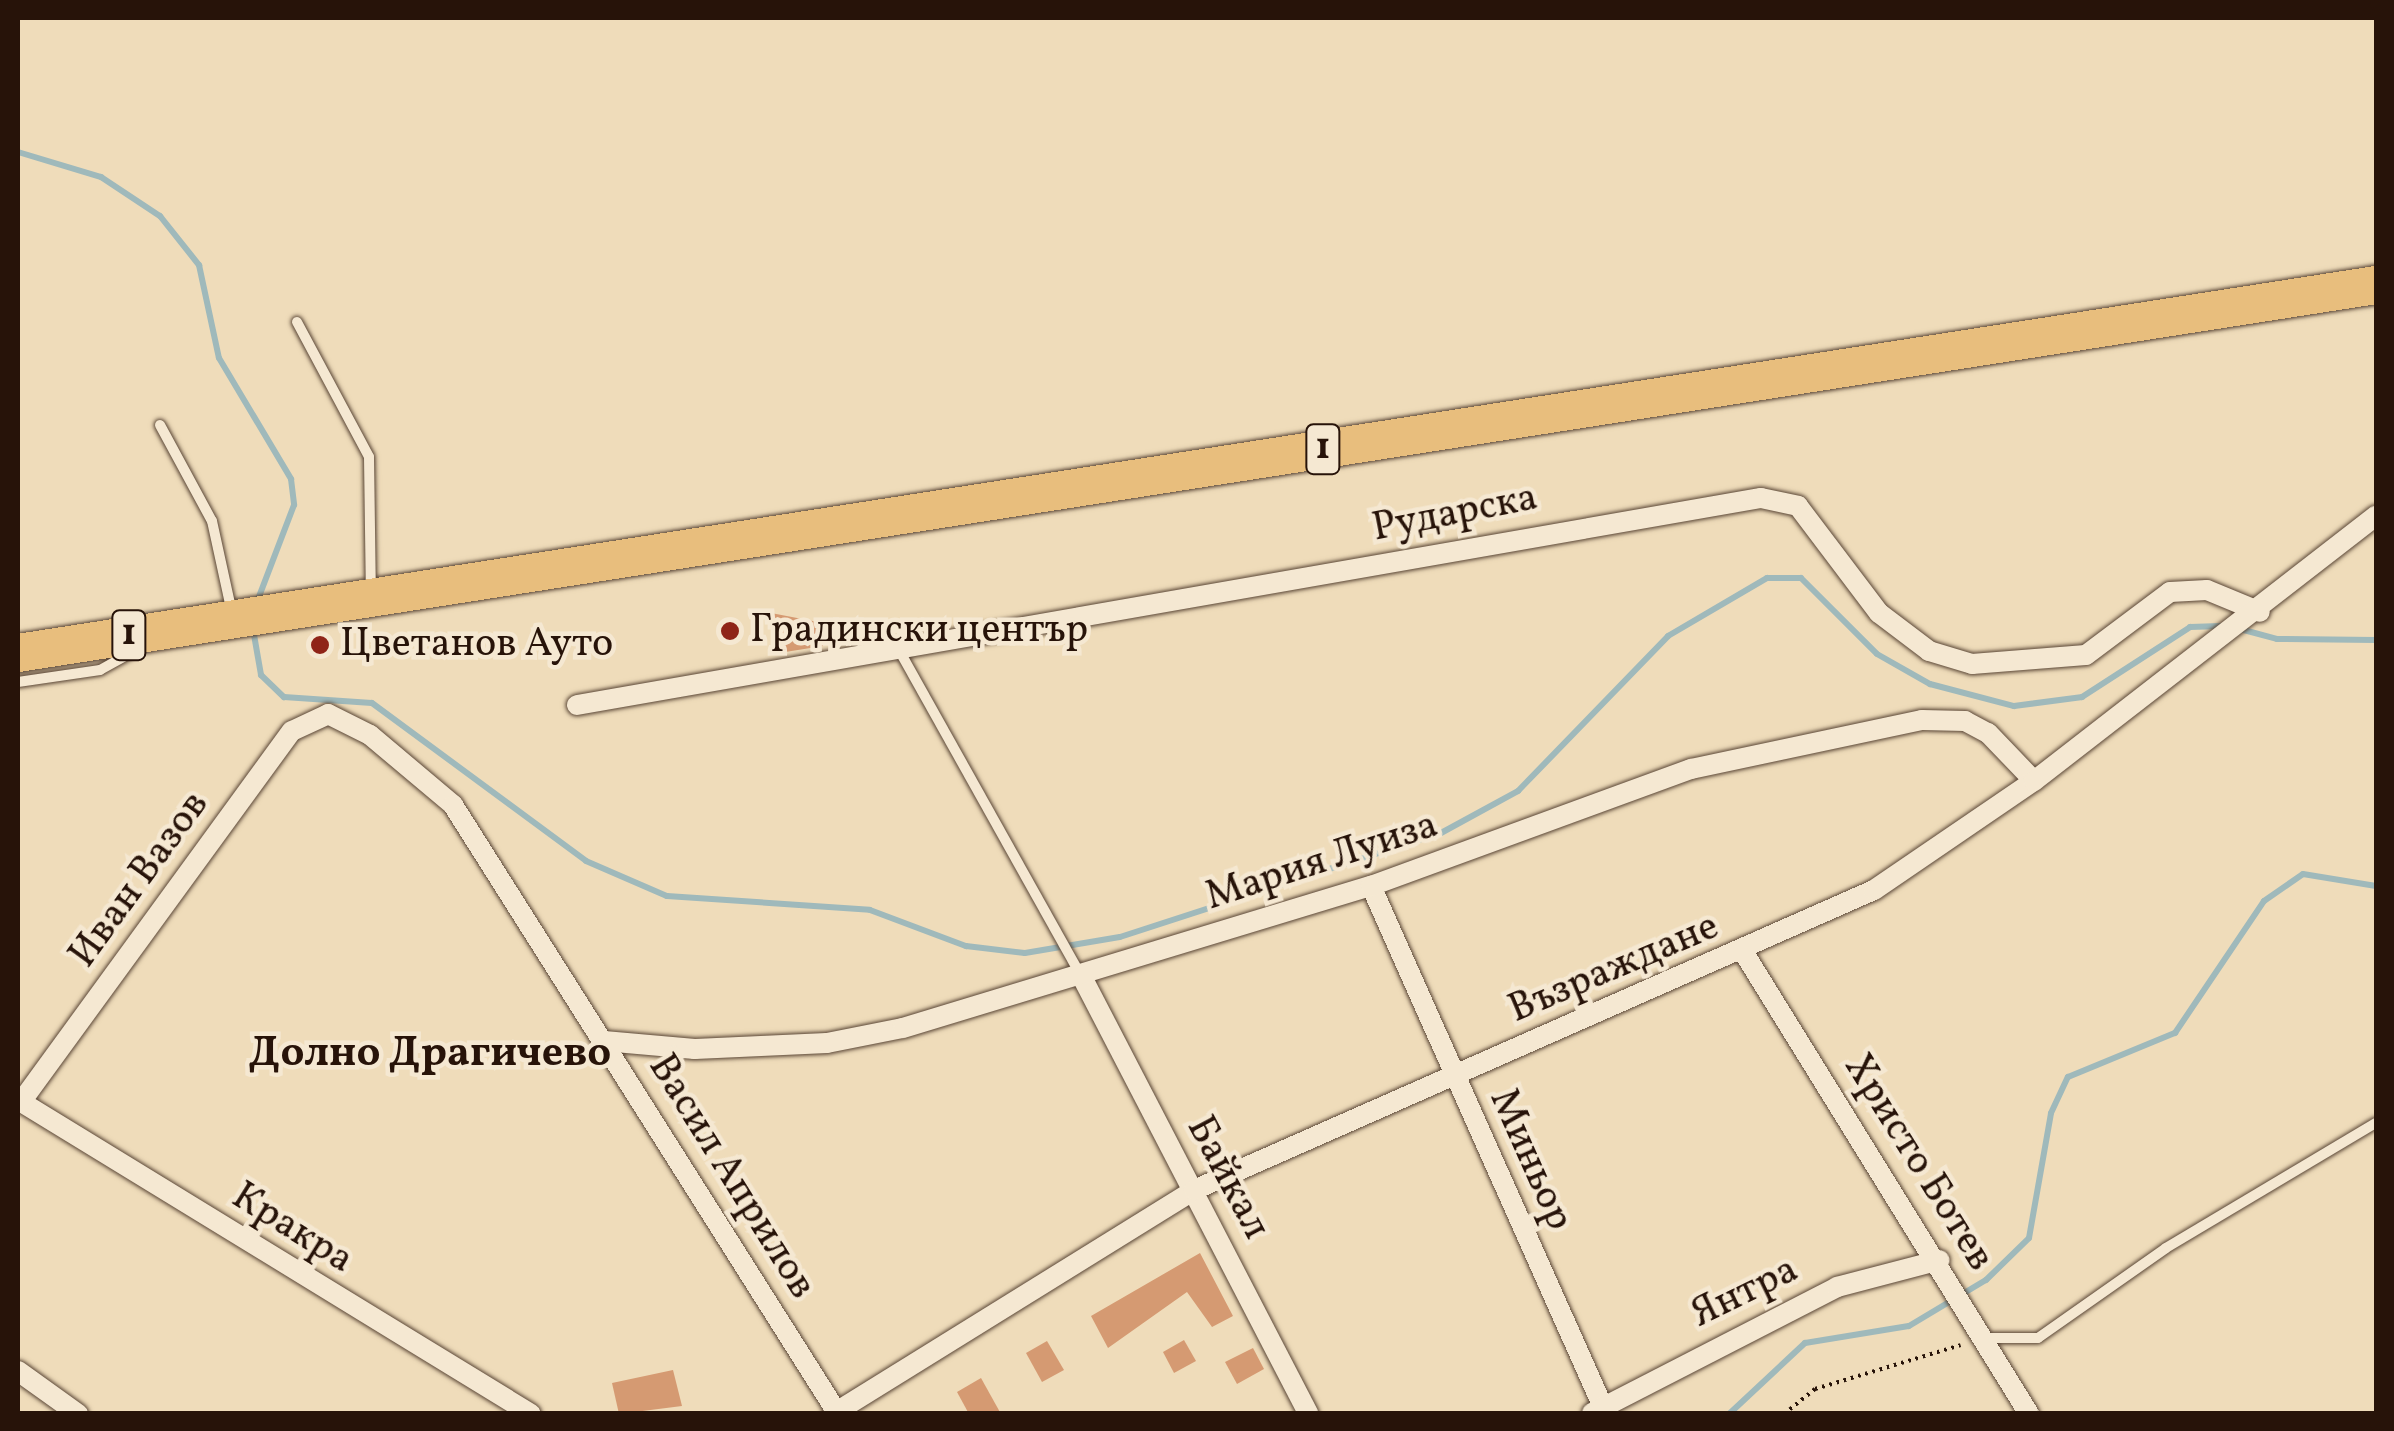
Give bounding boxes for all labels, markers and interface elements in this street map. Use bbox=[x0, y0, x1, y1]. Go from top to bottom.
road number: 1 bbox=[1303, 416, 1343, 482]
street label: Рударска bbox=[1368, 475, 1542, 553]
road number: 1 bbox=[109, 602, 149, 668]
place label: Градински център bbox=[750, 607, 1088, 655]
marker: Градински център bbox=[719, 620, 741, 642]
place label: Цветанов Ауто bbox=[340, 621, 613, 669]
marker: Цветанов Ауто bbox=[309, 634, 331, 656]
street label: Иван Вазов bbox=[60, 782, 220, 978]
street label: Мария Луиза bbox=[1200, 802, 1444, 922]
street label: Възраждане bbox=[1502, 903, 1726, 1035]
district label: Долно Драгичево bbox=[249, 1030, 611, 1080]
street label: Васил Априлов bbox=[637, 1046, 825, 1308]
street label: Христо Ботев bbox=[1832, 1046, 2004, 1280]
street label: Миньор bbox=[1478, 1082, 1582, 1238]
street label: Байкал bbox=[1175, 1108, 1279, 1248]
street label: Кракра bbox=[222, 1173, 362, 1285]
street label: Янтра bbox=[1684, 1247, 1806, 1339]

